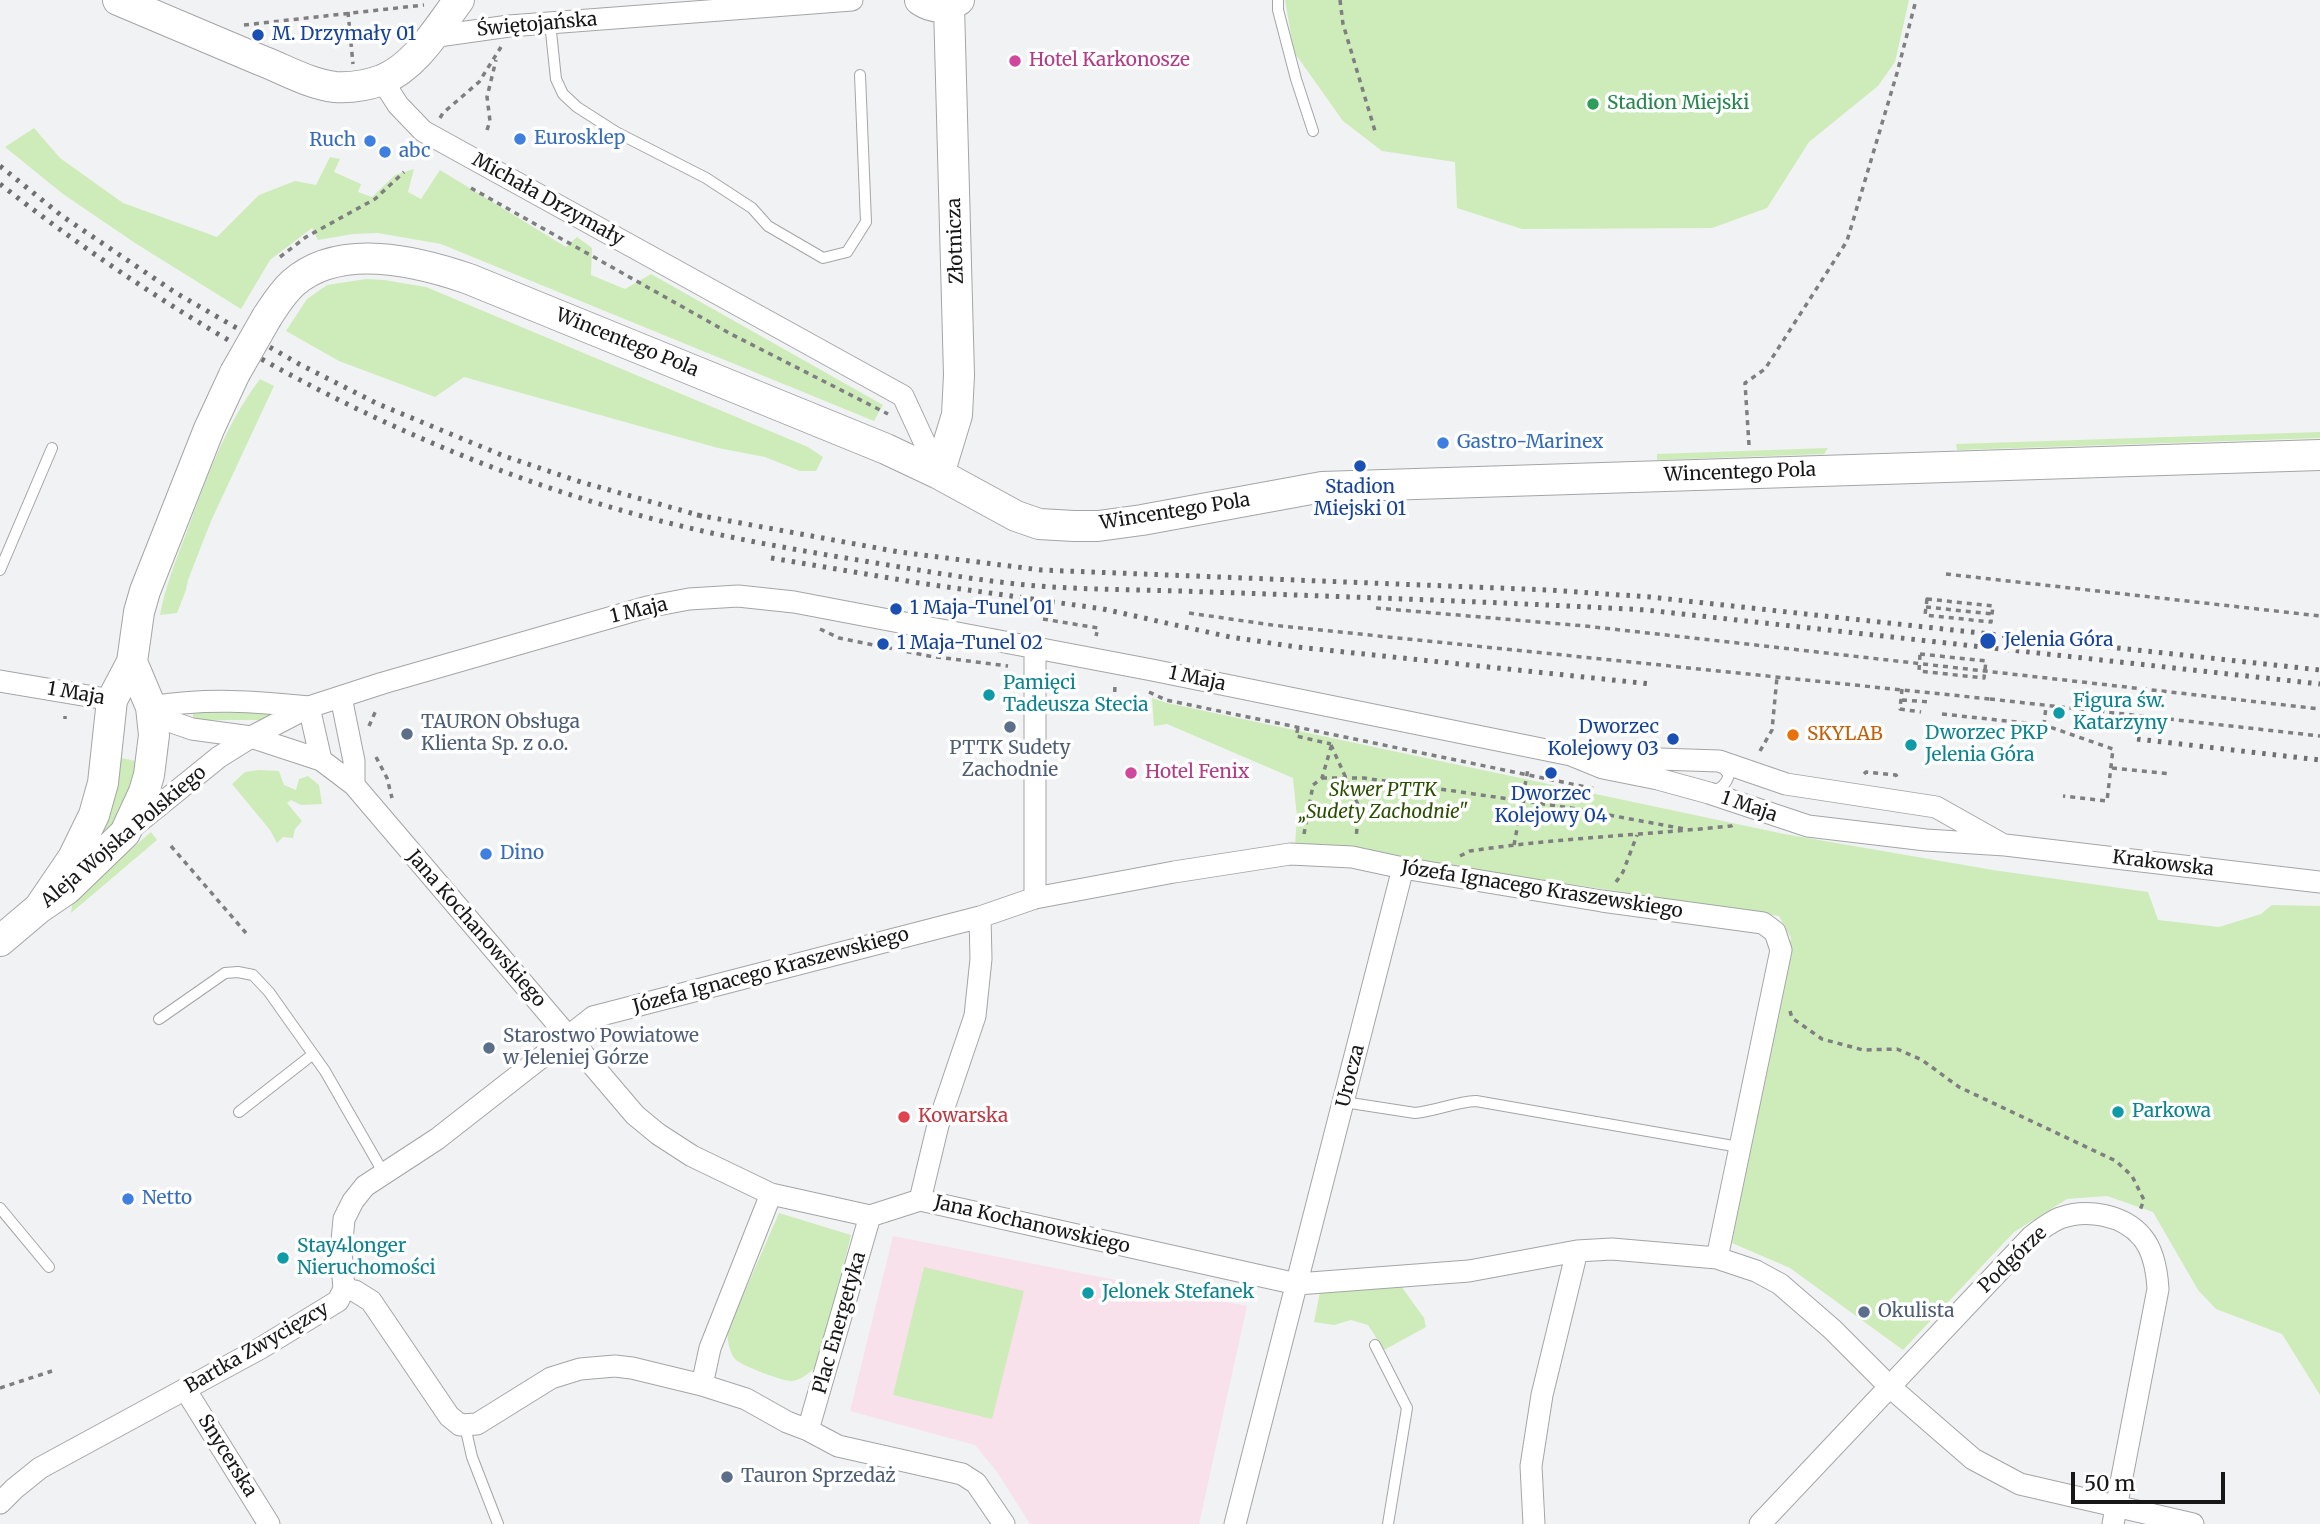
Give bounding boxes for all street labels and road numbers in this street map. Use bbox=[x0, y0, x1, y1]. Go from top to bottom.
street label: Świętojańska bbox=[476, 8, 598, 42]
street label: Michała Drzymały bbox=[468, 149, 628, 251]
street label: Złotnicza bbox=[943, 197, 969, 285]
street label: Wincentego Pola bbox=[552, 304, 702, 382]
street label: Wincentego Pola bbox=[1664, 459, 1816, 487]
street label: Wincentego Pola bbox=[1098, 489, 1252, 535]
street label: 1 Maja bbox=[608, 593, 670, 629]
street label: 1 Maja bbox=[1166, 662, 1228, 696]
street label: 1 Maja bbox=[46, 678, 106, 710]
street label: Aleja Wojska Polskiego bbox=[37, 761, 211, 913]
street label: 1 Maja bbox=[1718, 787, 1780, 827]
street label: Jana Kochanowskiego bbox=[402, 846, 550, 1012]
street label: Krakowska bbox=[2111, 846, 2215, 882]
street label: Józefa Ignacego Kraszewskiego bbox=[1400, 856, 1684, 924]
street label: Józefa Ignacego Kraszewskiego bbox=[631, 923, 911, 1019]
street label: Urocza bbox=[1332, 1042, 1370, 1110]
street label: Jana Kochanowskiego bbox=[932, 1191, 1132, 1259]
street label: Podgórze bbox=[1974, 1222, 2052, 1298]
street label: Plac Energetyka bbox=[809, 1249, 871, 1397]
street label: Bartka Zwycięzcy bbox=[181, 1298, 333, 1398]
street label: Snycerska bbox=[193, 1411, 261, 1501]

